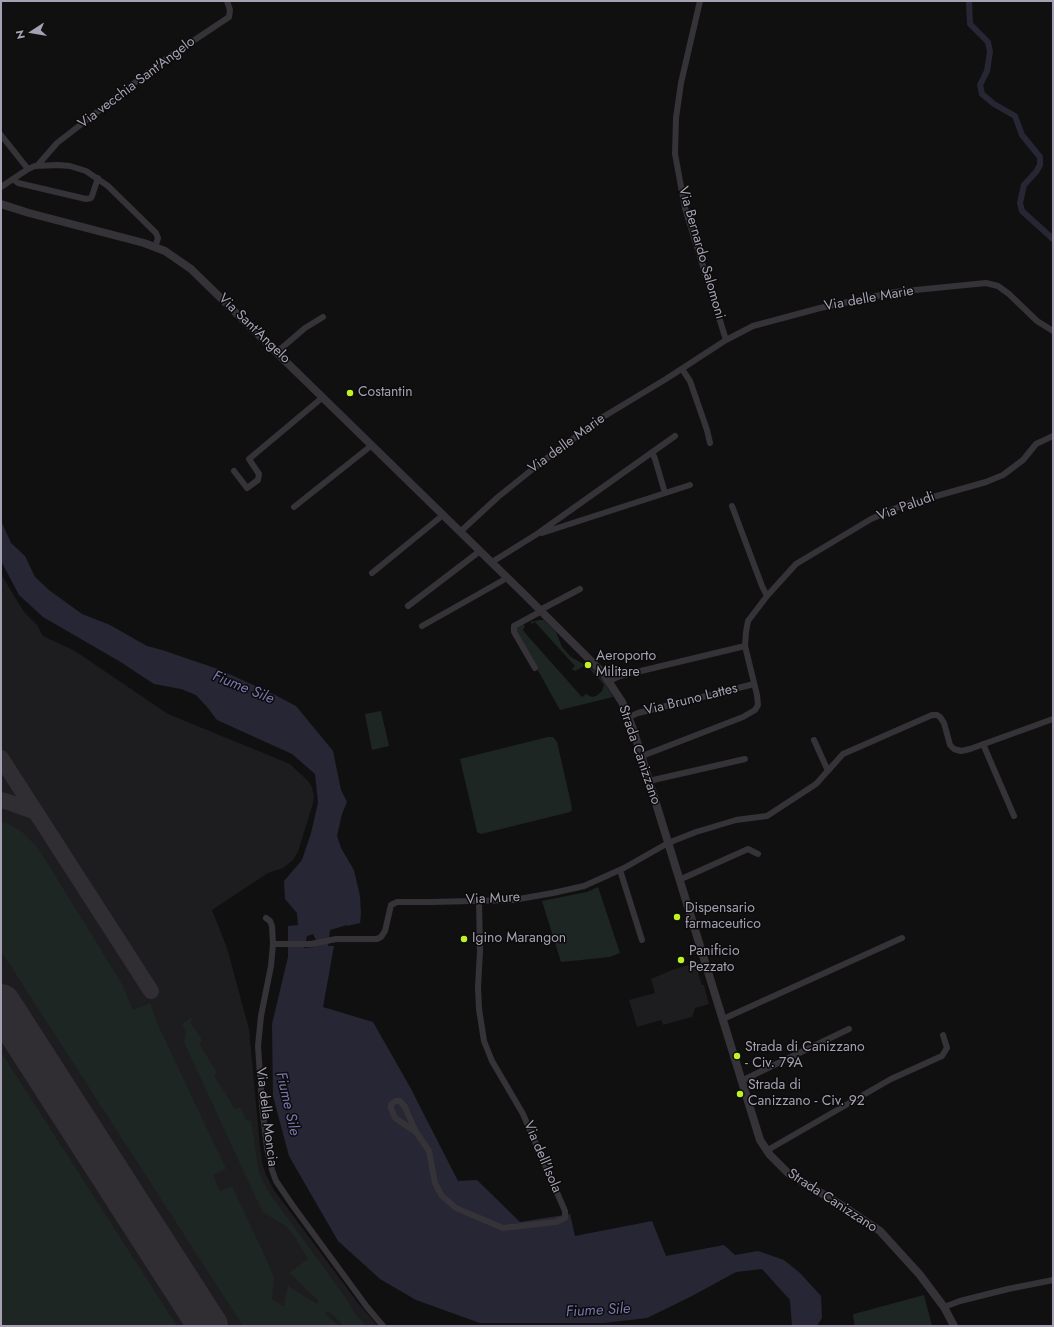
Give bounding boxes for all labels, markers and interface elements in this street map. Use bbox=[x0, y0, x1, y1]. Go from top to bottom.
north arrow bbox=[12, 12, 52, 52]
text: N bbox=[12, 29, 29, 40]
street label: Via vecchia Sant'Angelo bbox=[75, 34, 199, 132]
street label: Via Bernardo Salomoni bbox=[674, 185, 728, 321]
street label: Via delle Marie bbox=[823, 283, 915, 315]
street label: Via Sant'Angelo bbox=[215, 290, 293, 368]
place label: Costantin bbox=[358, 385, 413, 401]
marker: Costantin bbox=[345, 388, 355, 398]
street label: Via delle Marie bbox=[525, 411, 609, 477]
street label: Via Paludi bbox=[875, 489, 937, 525]
place label: Aeroporto Militare bbox=[596, 649, 656, 682]
marker: Aeroporto Militare bbox=[583, 660, 593, 670]
water label: Fiume Sile bbox=[210, 668, 276, 708]
street label: Via Bruno Lattes bbox=[643, 680, 739, 720]
street label: Strada Canizzano bbox=[614, 703, 664, 807]
street label: Via Mure bbox=[465, 889, 521, 909]
place label: Dispensario farmaceutico bbox=[685, 901, 761, 934]
marker: Dispensario farmaceutico bbox=[672, 912, 682, 922]
place label: Igino Marangon bbox=[472, 931, 566, 947]
marker: Igino Marangon bbox=[459, 934, 469, 944]
place label: Panificio Pezzato bbox=[689, 944, 740, 976]
marker: Panificio Pezzato bbox=[676, 955, 686, 965]
place label: Strada di Canizzano - Civ. 79A bbox=[745, 1040, 865, 1072]
marker: Strada di Canizzano - Civ. 79A bbox=[732, 1051, 742, 1061]
street label: Via della Moncia bbox=[252, 1066, 280, 1168]
water label: Fiume Sile bbox=[271, 1070, 303, 1138]
place label: Strada di Canizzano - Civ. 92 bbox=[748, 1078, 865, 1110]
marker: Strada di Canizzano - Civ. 92 bbox=[735, 1089, 745, 1099]
street label: Via dell'Isola bbox=[519, 1119, 565, 1195]
street label: Strada Canizzano bbox=[784, 1166, 880, 1236]
water label: Fiume Sile bbox=[565, 1300, 631, 1322]

